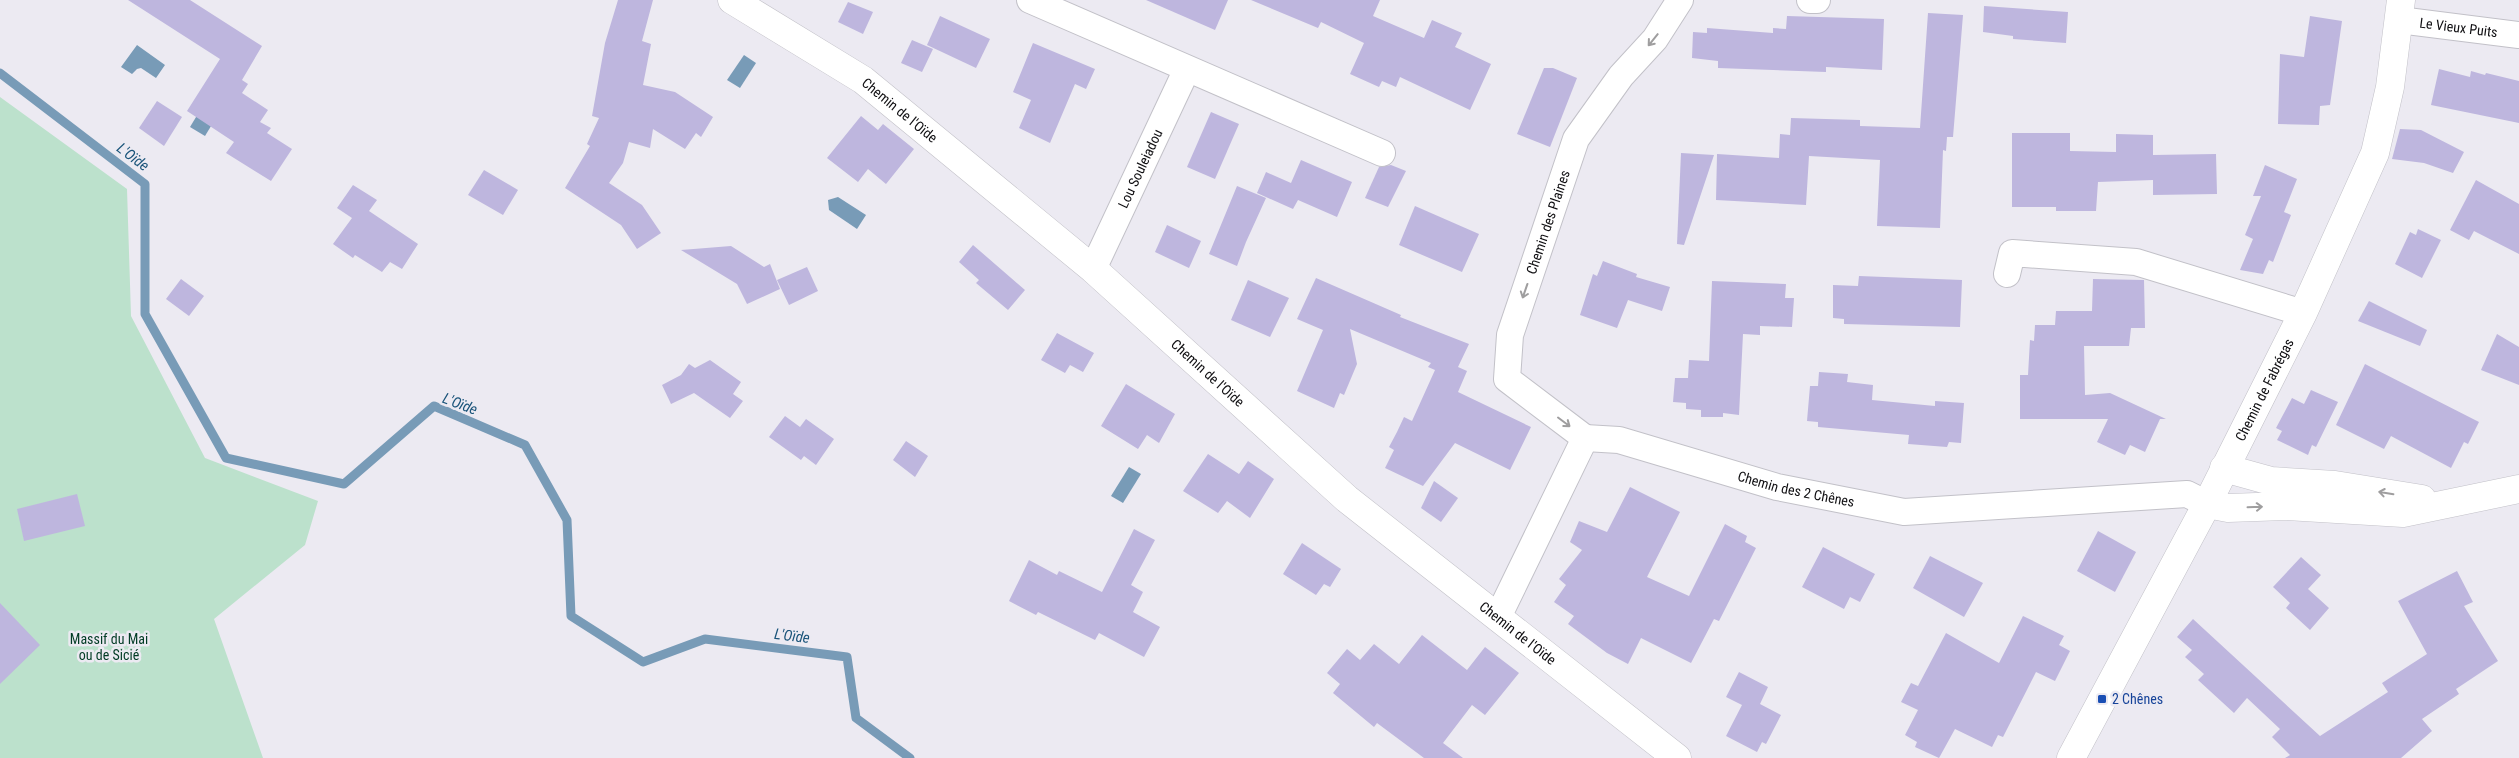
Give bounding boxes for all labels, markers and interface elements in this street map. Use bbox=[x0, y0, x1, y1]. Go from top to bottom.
street label: Le Vieux Puits bbox=[2419, 15, 2499, 40]
one-way arrow bbox=[1647, 34, 1658, 47]
street label: Chemin de l'Oïde bbox=[859, 75, 941, 146]
street label: Lou Souleiadou bbox=[1115, 127, 1166, 211]
water label: L'Oïde bbox=[113, 139, 153, 175]
street label: Chemin des Plaines bbox=[1523, 168, 1573, 276]
one-way arrow bbox=[1520, 282, 1529, 298]
street label: Chemin de l'Oïde bbox=[1168, 336, 1248, 410]
street label: Chemin de Fabrégas bbox=[2232, 336, 2297, 444]
water label: L'Oïde bbox=[440, 389, 480, 419]
one-way arrow bbox=[1557, 417, 1571, 427]
street label: Chemin des 2 Chênes bbox=[1736, 468, 1856, 510]
one-way arrow bbox=[2378, 487, 2394, 497]
one-way arrow bbox=[2247, 502, 2263, 511]
street label: Chemin de l'Oïde bbox=[1476, 598, 1560, 668]
water label: L'Oïde bbox=[773, 625, 811, 647]
park label: Massif du Mai ou de Sicié bbox=[70, 631, 148, 663]
place label: 2 Chênes bbox=[2112, 691, 2163, 707]
marker: 2 Chênes bbox=[2096, 693, 2108, 705]

